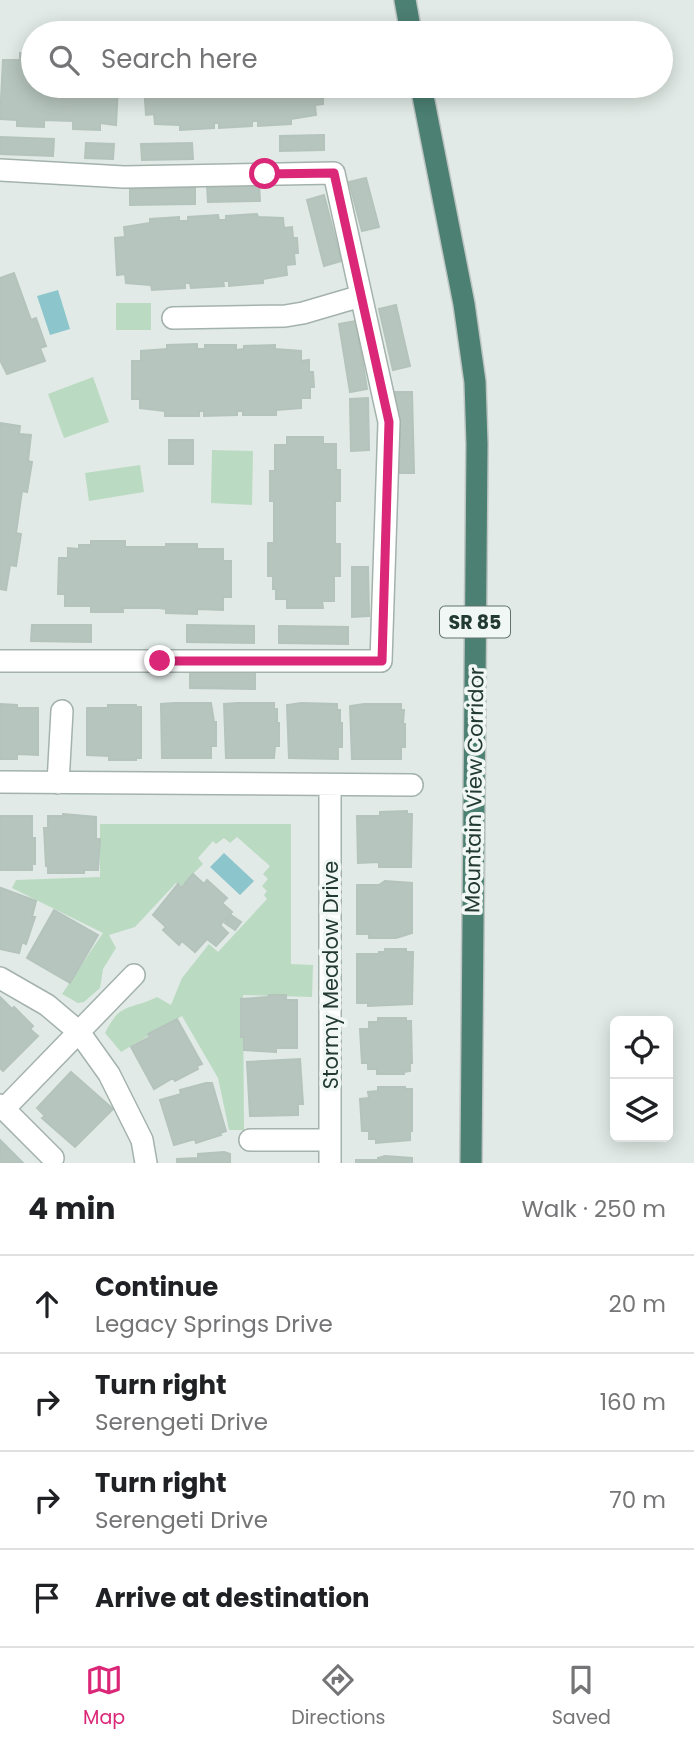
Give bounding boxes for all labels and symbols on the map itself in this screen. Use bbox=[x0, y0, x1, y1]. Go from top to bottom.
route start bbox=[249, 158, 280, 189]
road number: SR 85 bbox=[440, 607, 510, 638]
route end bbox=[144, 645, 175, 676]
street label: Mountain View Corridor bbox=[457, 667, 491, 913]
street label: Stormy Meadow Drive bbox=[316, 861, 345, 1089]

